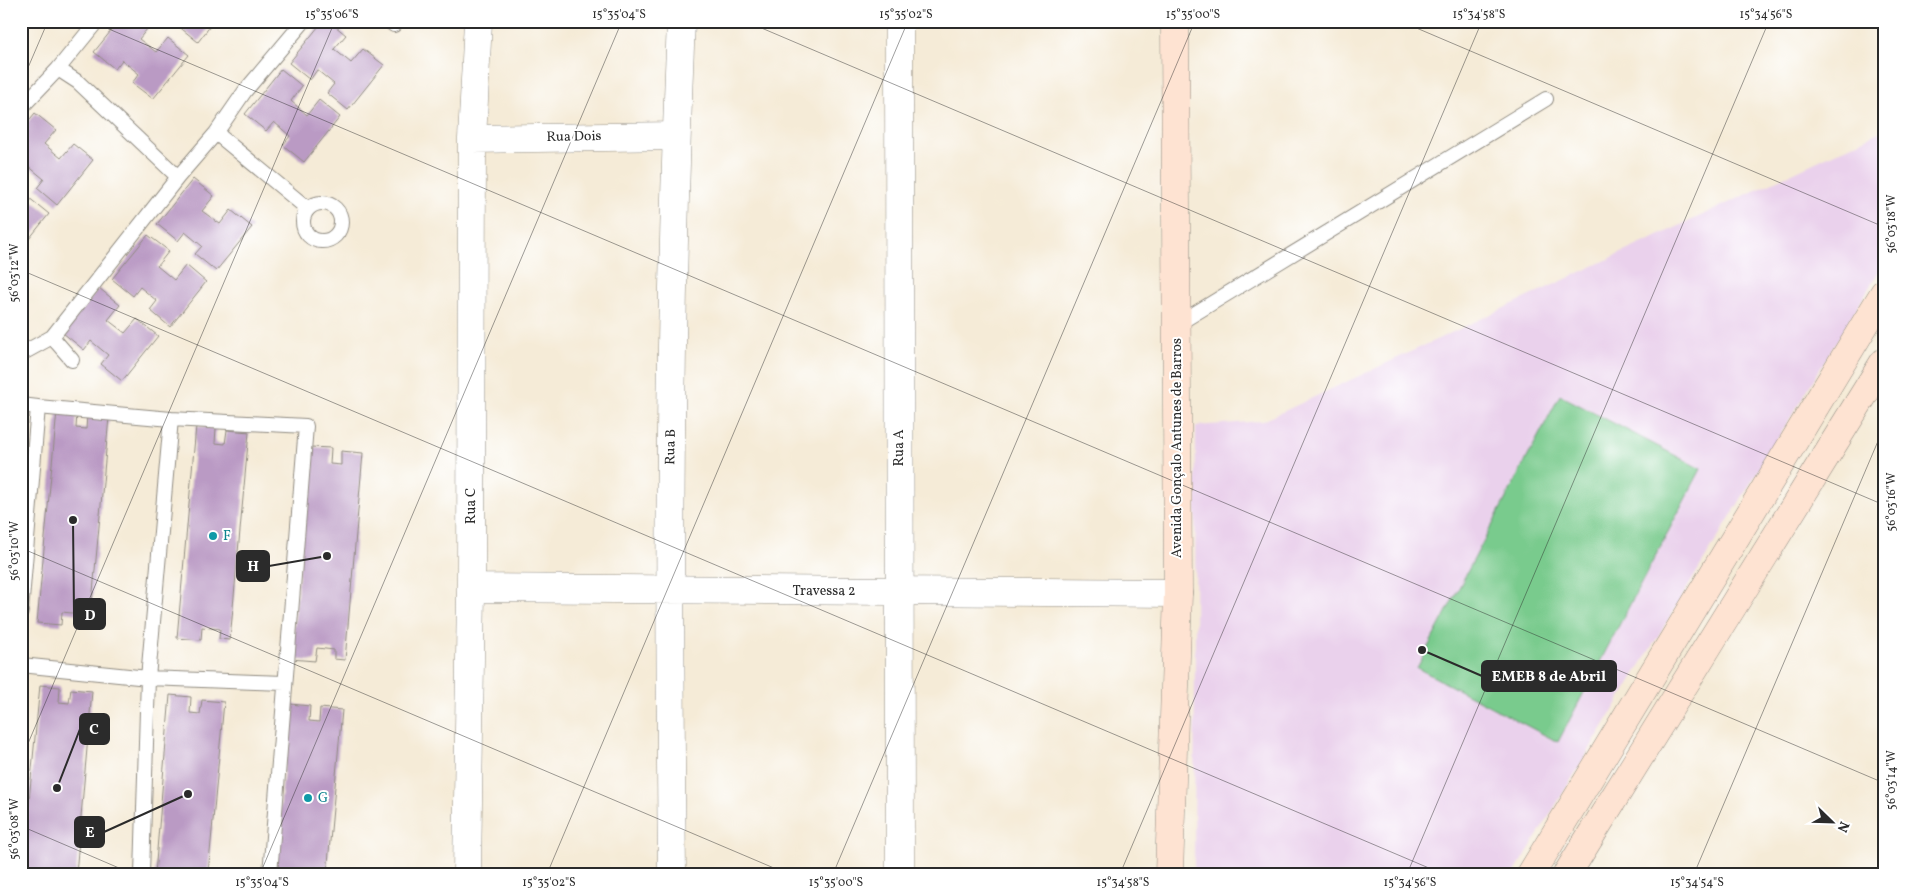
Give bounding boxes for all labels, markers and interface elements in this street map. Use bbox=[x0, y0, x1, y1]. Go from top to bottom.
text: 15°35'06"S bbox=[305, 7, 359, 23]
text: 15°35'04"S bbox=[592, 7, 646, 23]
text: 15°35'02"S bbox=[879, 7, 933, 23]
text: 15°35'00"S bbox=[1166, 7, 1220, 23]
text: 15°34'58"S bbox=[1453, 7, 1505, 23]
text: 15°34'56"S bbox=[1740, 7, 1792, 23]
street label: Rua Dois bbox=[546, 127, 602, 147]
text: 56°03'18"W bbox=[1884, 194, 1900, 254]
text: 56°03'12"W bbox=[7, 243, 23, 303]
street label: Avenida Gonçalo Antunes de Barros bbox=[1168, 338, 1187, 558]
street label: Rua B bbox=[661, 429, 681, 465]
street label: Rua A bbox=[890, 429, 909, 467]
text: 56°03'16"W bbox=[1884, 472, 1900, 532]
street label: Rua C bbox=[462, 488, 481, 524]
text: 56°03'10"W bbox=[7, 521, 23, 581]
place label: F bbox=[223, 527, 231, 546]
marker: F bbox=[207, 530, 219, 542]
callout: H bbox=[237, 551, 269, 581]
text: H bbox=[247, 557, 259, 578]
street label: Travessa 2 bbox=[792, 582, 856, 601]
callout: D bbox=[74, 599, 105, 629]
text: D bbox=[84, 606, 96, 627]
callout: EMEB 8 de Abril bbox=[1482, 661, 1616, 691]
text: EMEB 8 de Abril bbox=[1492, 667, 1606, 688]
callout: C bbox=[80, 714, 109, 744]
text: C bbox=[89, 720, 99, 741]
text: 56°03'14"W bbox=[1884, 750, 1900, 810]
place label: G bbox=[318, 789, 328, 808]
marker: G bbox=[302, 792, 314, 804]
text: 56°03'08"W bbox=[7, 798, 23, 860]
north arrow bbox=[1808, 798, 1858, 848]
callout: E bbox=[75, 817, 104, 847]
text: N bbox=[1832, 818, 1853, 835]
text: E bbox=[85, 823, 95, 844]
text: 15°35'04"S bbox=[235, 875, 289, 891]
text: 15°35'02"S bbox=[522, 875, 576, 891]
text: 15°35'00"S bbox=[809, 875, 863, 891]
text: 15°34'58"S bbox=[1097, 875, 1149, 891]
text: 15°34'56"S bbox=[1384, 875, 1436, 891]
text: 15°34'54"S bbox=[1670, 875, 1724, 891]

